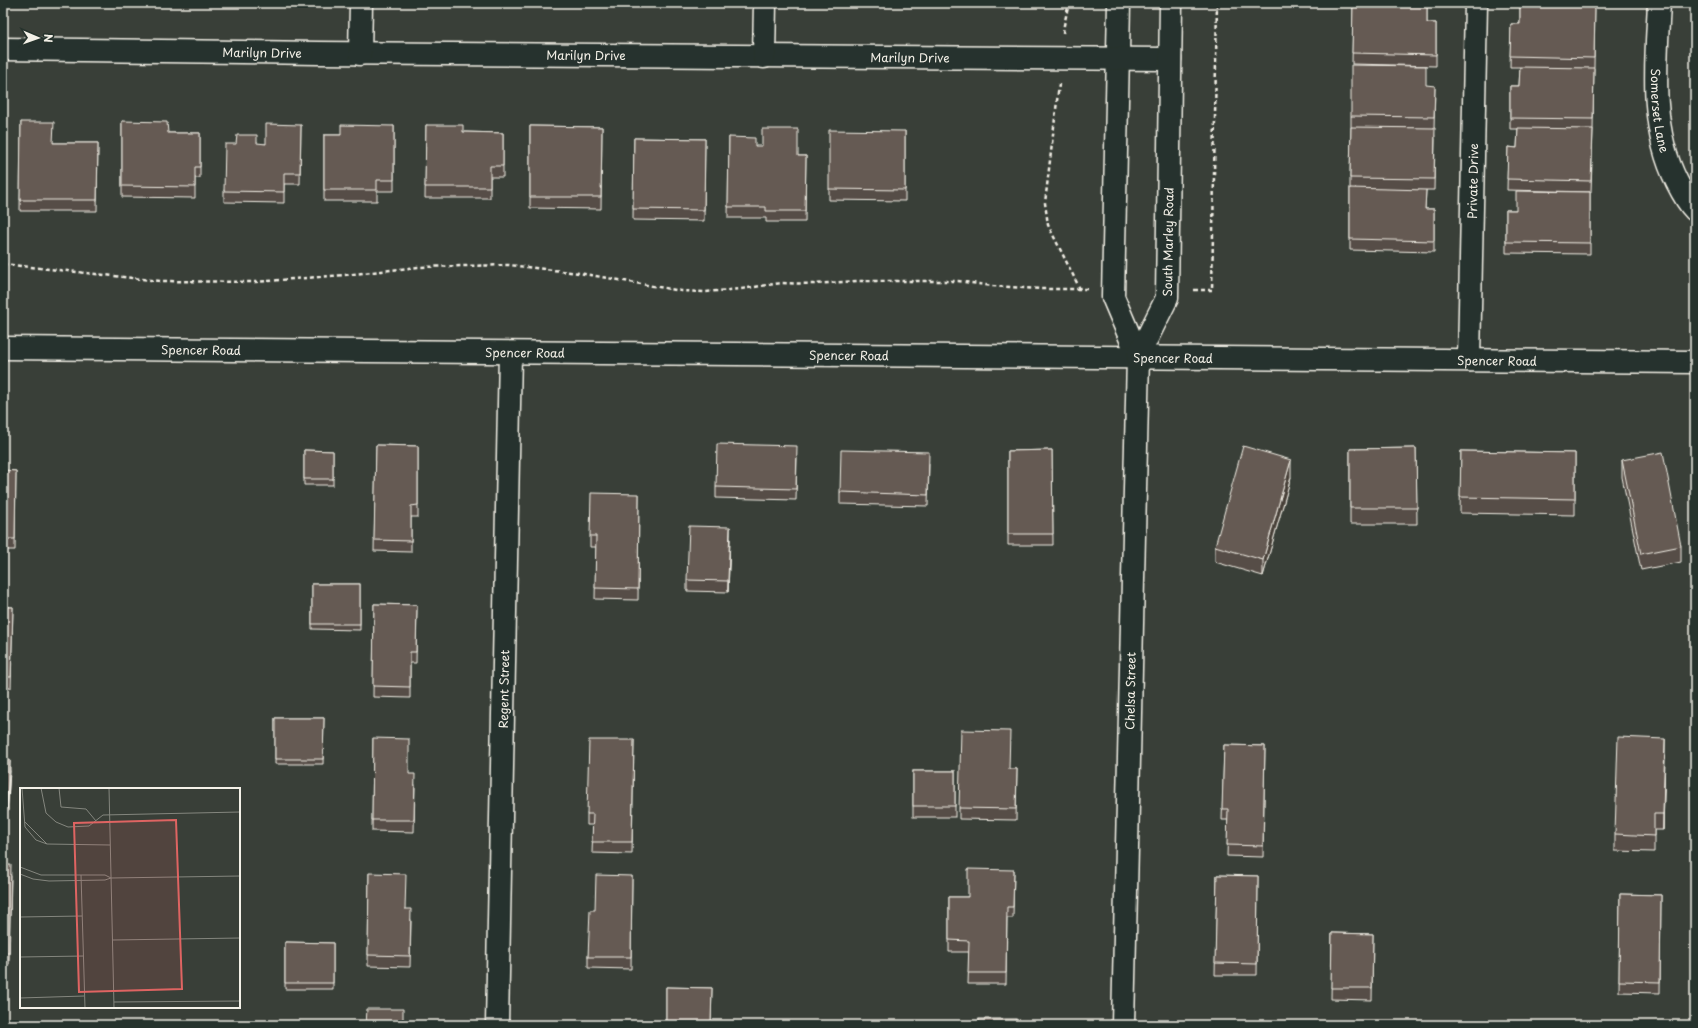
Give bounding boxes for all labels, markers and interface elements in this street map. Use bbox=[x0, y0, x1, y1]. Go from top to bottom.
north arrow bbox=[18, 18, 58, 58]
text: N bbox=[40, 34, 57, 43]
street label: Marilyn Drive bbox=[222, 43, 302, 62]
street label: Marilyn Drive bbox=[546, 46, 626, 64]
street label: Marilyn Drive bbox=[870, 48, 950, 66]
street label: Somerset Lane bbox=[1647, 68, 1674, 155]
street label: Private Drive bbox=[1463, 143, 1482, 219]
street label: South Marley Road bbox=[1158, 187, 1178, 297]
street label: Spencer Road bbox=[161, 340, 241, 359]
street label: Spencer Road bbox=[485, 343, 565, 362]
street label: Spencer Road bbox=[809, 346, 889, 364]
street label: Spencer Road bbox=[1133, 348, 1213, 367]
street label: Spencer Road bbox=[1457, 351, 1537, 370]
street label: Regent Street bbox=[494, 649, 513, 729]
street label: Chelsa Street bbox=[1120, 652, 1140, 730]
inset map bbox=[20, 788, 240, 1008]

